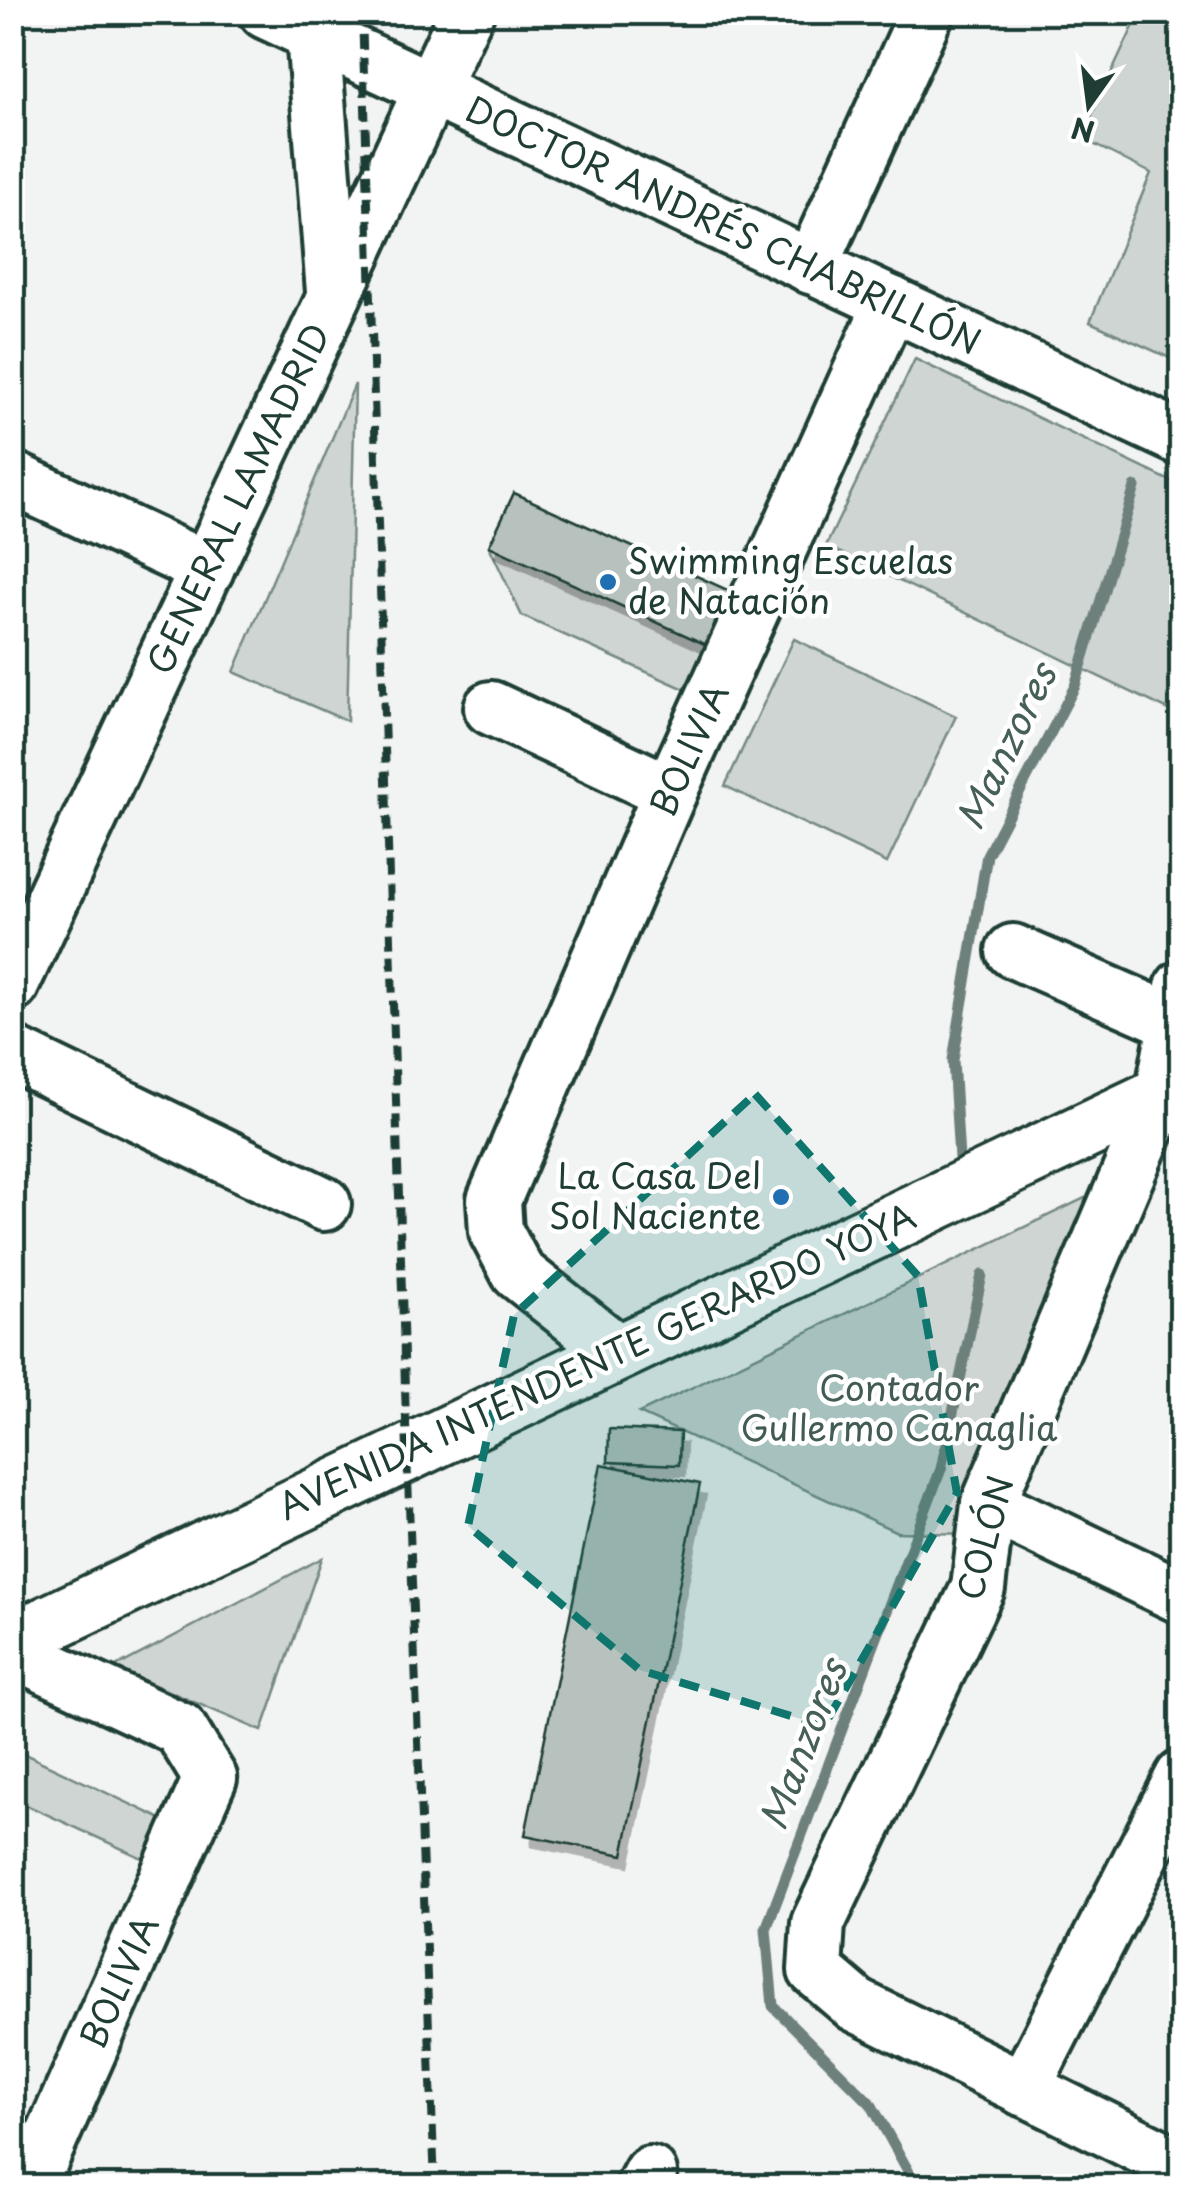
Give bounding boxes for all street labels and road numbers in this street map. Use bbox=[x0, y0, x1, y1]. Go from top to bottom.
street label: DOCTOR ANDRÉS CHABRILLÓN bbox=[458, 81, 990, 367]
street label: GENERAL LAMADRID bbox=[132, 314, 341, 682]
street label: BOLIVIA bbox=[635, 674, 741, 824]
street label: AVENIDA INTENDENTE GERARDO YOYA bbox=[268, 1188, 924, 1531]
street label: COLÓN bbox=[942, 1469, 1026, 1606]
street label: BOLIVIA bbox=[65, 1906, 171, 2056]

